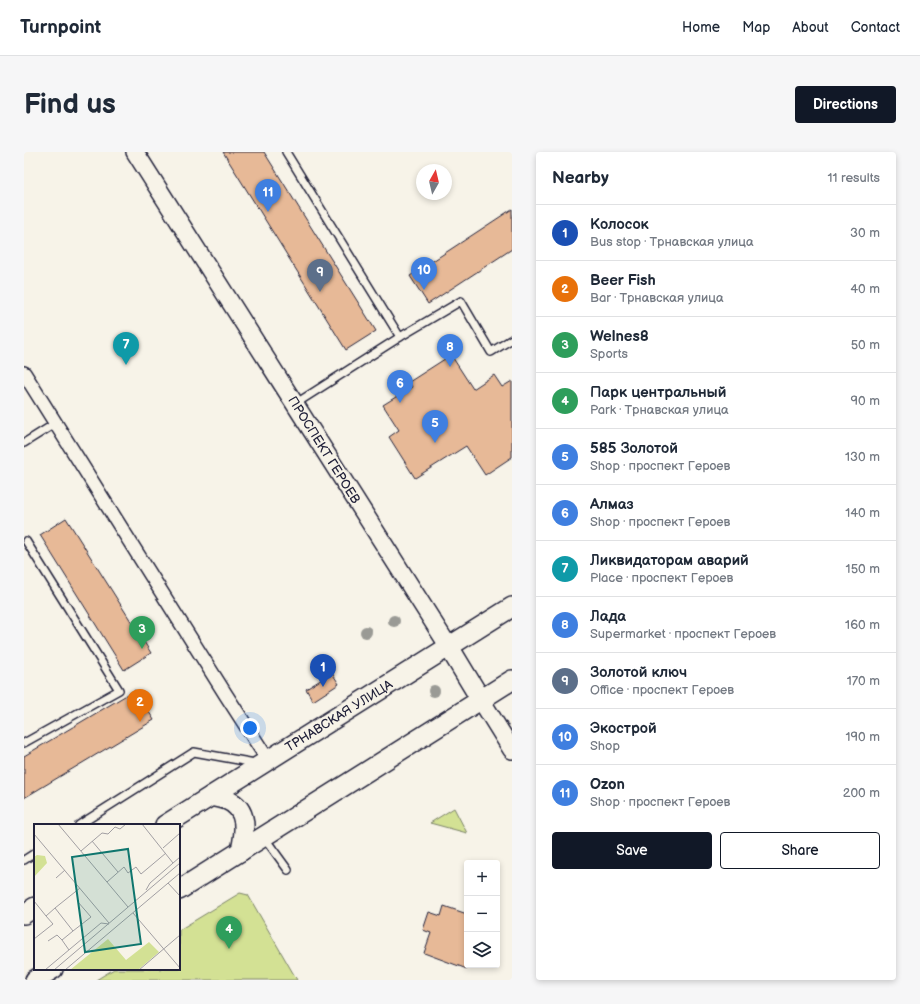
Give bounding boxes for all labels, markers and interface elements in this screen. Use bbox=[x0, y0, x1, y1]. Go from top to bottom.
text: Turnpoint bbox=[20, 16, 101, 39]
text: Home bbox=[682, 19, 720, 36]
text: Map bbox=[742, 19, 770, 36]
text: About bbox=[792, 19, 829, 36]
text: Contact bbox=[851, 19, 900, 36]
button: Directions bbox=[795, 86, 896, 123]
text: Find us bbox=[24, 88, 116, 121]
north arrow bbox=[416, 164, 452, 200]
text: Nearby bbox=[552, 168, 609, 188]
text: 11 results bbox=[827, 170, 880, 186]
pin: 11 bbox=[255, 179, 281, 212]
text: Колосок bbox=[590, 215, 649, 234]
text: 1 bbox=[562, 225, 568, 241]
text: 30 m bbox=[850, 225, 880, 241]
text: Bus stop · Трнавская улица bbox=[590, 234, 754, 250]
pin: 10 bbox=[411, 257, 437, 290]
pin: 9 bbox=[307, 259, 333, 292]
text: Beer Fish bbox=[590, 271, 656, 290]
text: 2 bbox=[561, 281, 569, 297]
text: 40 m bbox=[850, 281, 880, 297]
text: Bar · Трнавская улица bbox=[590, 290, 724, 306]
text: Welnes8 bbox=[590, 327, 649, 346]
pin: 7 bbox=[113, 332, 139, 365]
pin: 8 bbox=[437, 334, 463, 367]
text: 3 bbox=[561, 337, 569, 353]
text: 50 m bbox=[851, 337, 880, 353]
text: Sports bbox=[590, 346, 628, 362]
pin: 6 bbox=[387, 370, 413, 403]
text: Парк центральный bbox=[590, 383, 726, 402]
street label: ПРОСПЕКТ ГЕРОЕВ bbox=[284, 393, 364, 507]
text: 4 bbox=[561, 393, 569, 409]
text: 90 m bbox=[851, 393, 880, 409]
text: Park · Трнавская улица bbox=[590, 402, 729, 418]
pin: 5 bbox=[422, 410, 448, 443]
text: 585 Золотой bbox=[590, 439, 678, 458]
text: 5 bbox=[561, 449, 569, 465]
text: 130 m bbox=[845, 449, 880, 465]
text: Shop · проспект Героев bbox=[590, 458, 730, 474]
text: Алмаз bbox=[590, 495, 634, 514]
text: 6 bbox=[561, 505, 569, 521]
text: 140 m bbox=[845, 505, 880, 521]
text: Shop · проспект Героев bbox=[590, 514, 730, 530]
text: Ликвидаторам аварий bbox=[590, 551, 749, 570]
text: 7 bbox=[561, 561, 569, 577]
text: 150 m bbox=[846, 561, 880, 577]
text: Place · проспект Героев bbox=[590, 570, 733, 586]
text: Лада bbox=[590, 607, 626, 626]
pin: 3 bbox=[129, 616, 155, 649]
text: 8 bbox=[561, 617, 569, 633]
text: 160 m bbox=[845, 617, 880, 633]
text: Supermarket · проспект Героев bbox=[590, 626, 776, 642]
pin: 1 bbox=[310, 654, 336, 687]
text: Золотой ключ bbox=[590, 663, 687, 682]
text: 9 bbox=[561, 673, 569, 689]
text: 170 m bbox=[847, 673, 880, 689]
street label: ТРНАВСКАЯ УЛИЦА bbox=[282, 676, 396, 755]
text: Office · проспект Героев bbox=[590, 682, 734, 698]
pin: 2 bbox=[127, 689, 153, 722]
your location bbox=[240, 718, 260, 738]
text: Экострой bbox=[590, 719, 657, 738]
text: 10 bbox=[558, 729, 572, 745]
text: 190 m bbox=[846, 729, 880, 745]
text: Shop bbox=[590, 738, 620, 754]
text: Ozon bbox=[590, 775, 625, 794]
text: 11 bbox=[560, 785, 570, 801]
text: 200 m bbox=[843, 785, 880, 801]
text: Shop · проспект Героев bbox=[590, 794, 730, 810]
inset map bbox=[34, 824, 180, 970]
button: Save bbox=[552, 832, 712, 869]
button: Share bbox=[720, 832, 880, 869]
map controls bbox=[464, 860, 500, 968]
button: + bbox=[464, 860, 500, 896]
button: − bbox=[464, 896, 500, 932]
pin: 4 bbox=[216, 916, 242, 949]
button: layers bbox=[464, 932, 500, 968]

